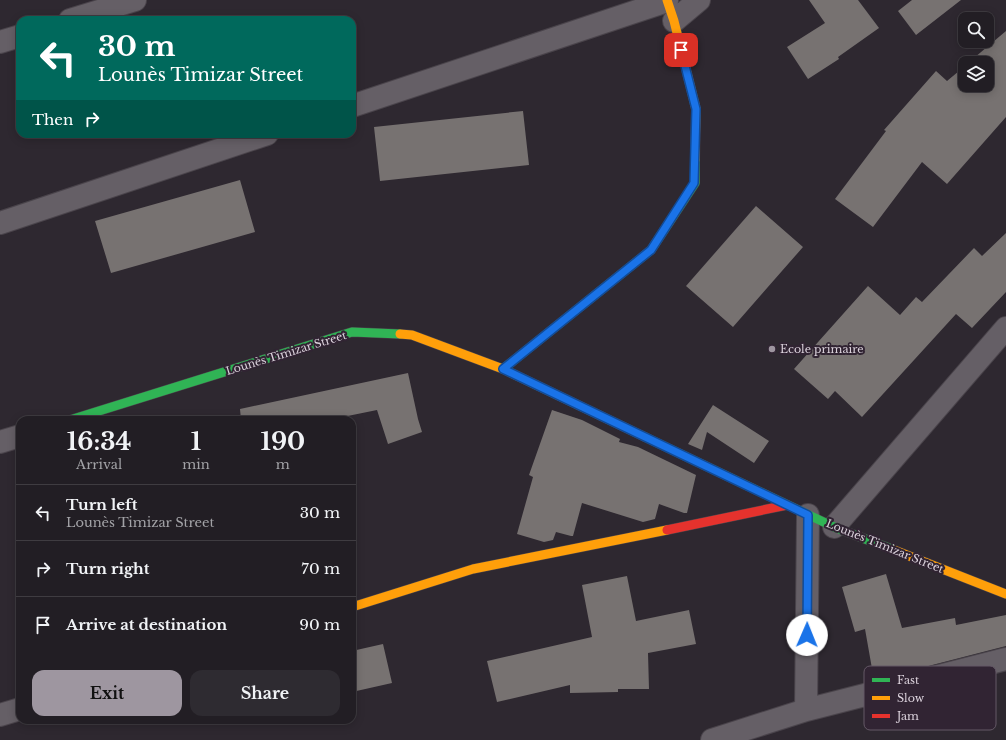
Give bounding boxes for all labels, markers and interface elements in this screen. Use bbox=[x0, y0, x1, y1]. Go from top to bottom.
map controls bbox=[958, 12, 994, 92]
button: search bbox=[958, 12, 994, 48]
text: 30 m bbox=[98, 29, 175, 64]
icon: left bbox=[32, 32, 84, 84]
pin bbox=[664, 33, 698, 67]
icon: arrive bbox=[670, 39, 692, 61]
button: layers bbox=[958, 56, 994, 92]
text: Lounès Timizar Street bbox=[98, 64, 303, 86]
icon: right bbox=[81, 108, 103, 130]
text: Then bbox=[32, 110, 73, 129]
street label: Lounès Timizar Street bbox=[224, 328, 349, 378]
place label: Ecole primaire bbox=[780, 342, 864, 356]
marker: Ecole primaire bbox=[767, 344, 777, 354]
text: 16:34 bbox=[67, 427, 131, 456]
text: 1 bbox=[191, 427, 201, 456]
text: 190 bbox=[260, 427, 305, 456]
text: Arrival bbox=[76, 456, 122, 473]
text: min bbox=[182, 456, 210, 473]
text: m bbox=[276, 456, 290, 473]
text: Turn left bbox=[66, 495, 137, 514]
icon: left bbox=[32, 502, 54, 524]
text: 30 m bbox=[300, 503, 340, 522]
text: Lounès Timizar Street bbox=[66, 514, 214, 531]
street label: Lounès Timizar Street bbox=[824, 516, 947, 576]
icon: right bbox=[32, 558, 54, 580]
text: Turn right bbox=[66, 559, 149, 578]
text: 70 m bbox=[301, 559, 340, 578]
icon: arrive bbox=[32, 614, 54, 636]
position arrow bbox=[786, 614, 828, 656]
text: Arrive at destination bbox=[66, 615, 227, 634]
text: 90 m bbox=[299, 615, 340, 634]
legend bbox=[864, 666, 996, 730]
button: Exit bbox=[32, 670, 182, 716]
button: Share bbox=[190, 670, 340, 716]
text: Fast bbox=[897, 673, 920, 687]
text: Slow bbox=[897, 691, 925, 705]
text: Jam bbox=[895, 709, 919, 723]

